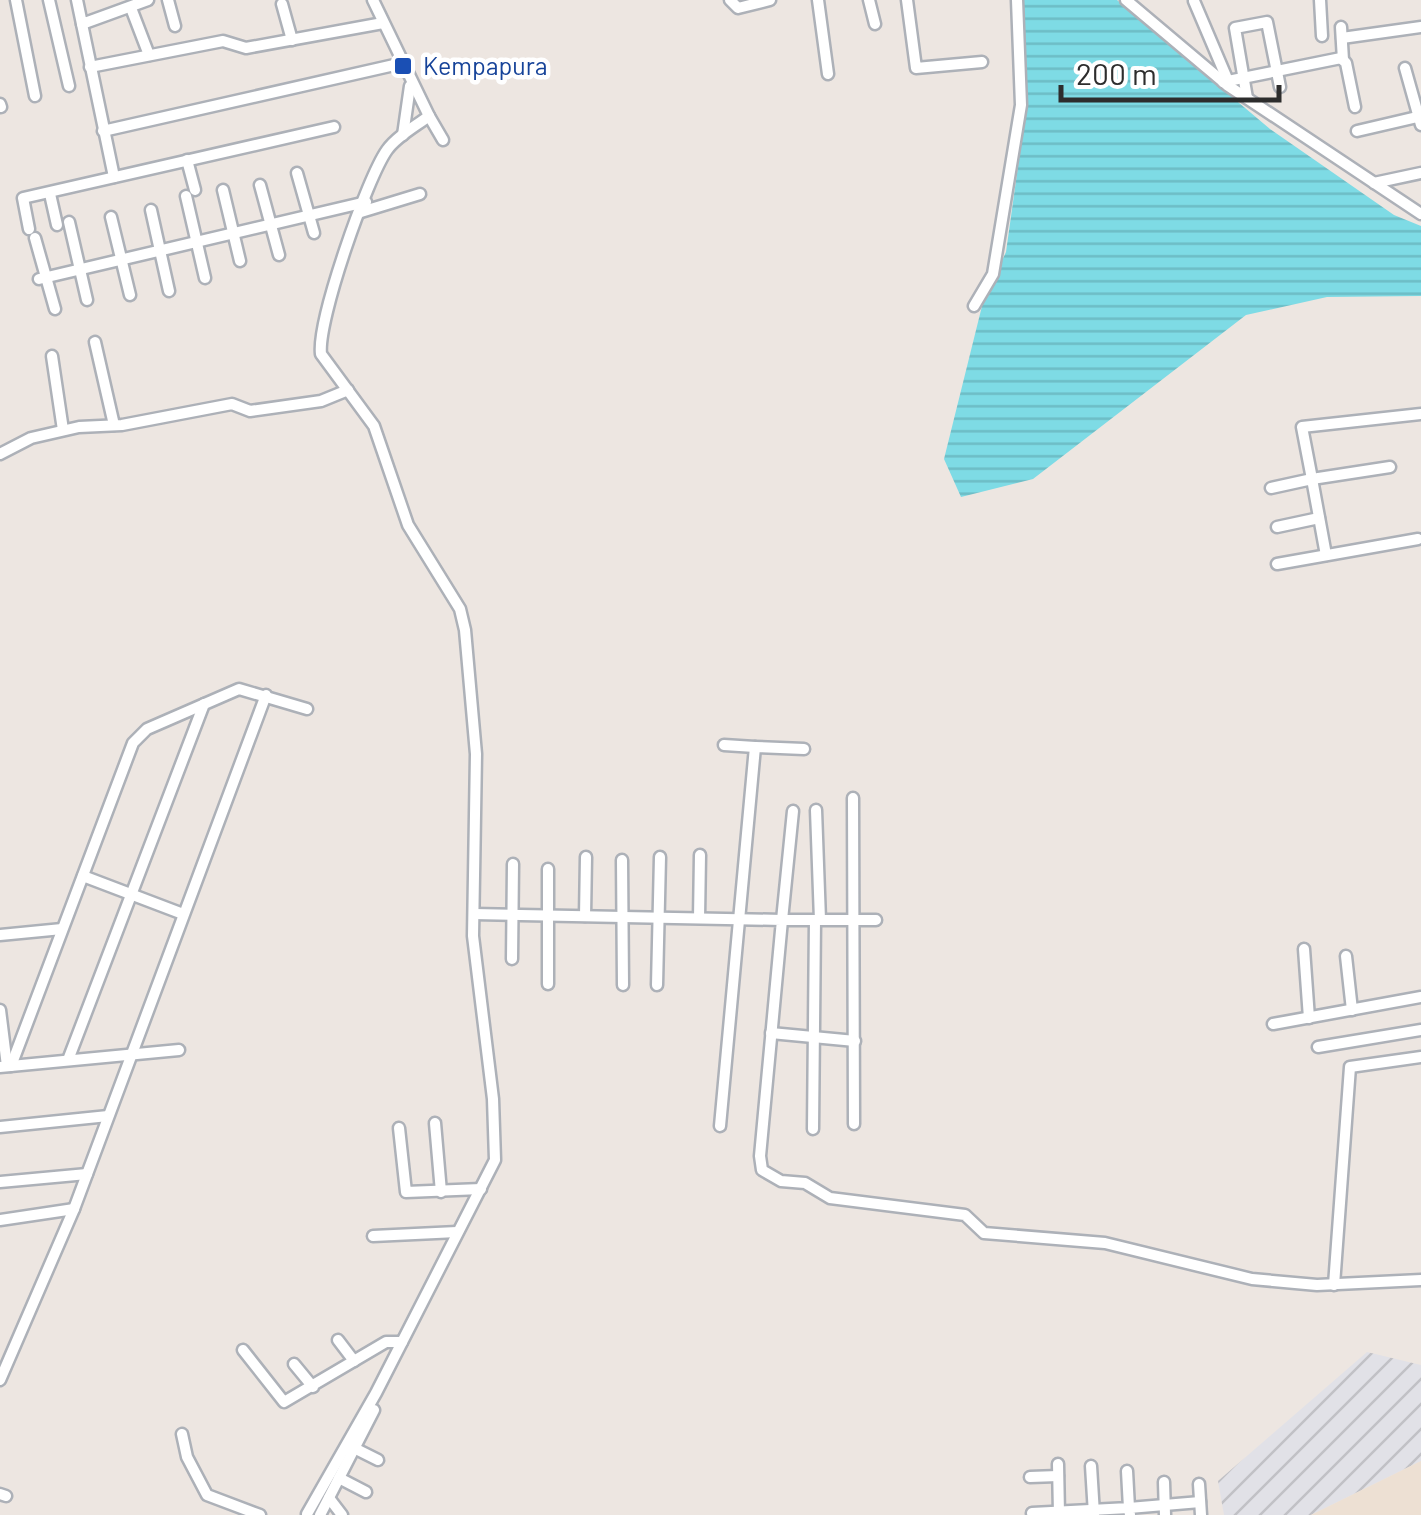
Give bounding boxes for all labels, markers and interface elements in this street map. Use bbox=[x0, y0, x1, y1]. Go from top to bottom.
scale bar bbox=[1061, 40, 1278, 102]
place label: Kempapura bbox=[423, 50, 548, 80]
marker: Kempapura bbox=[392, 55, 414, 77]
text: 200 m bbox=[1076, 55, 1157, 91]

